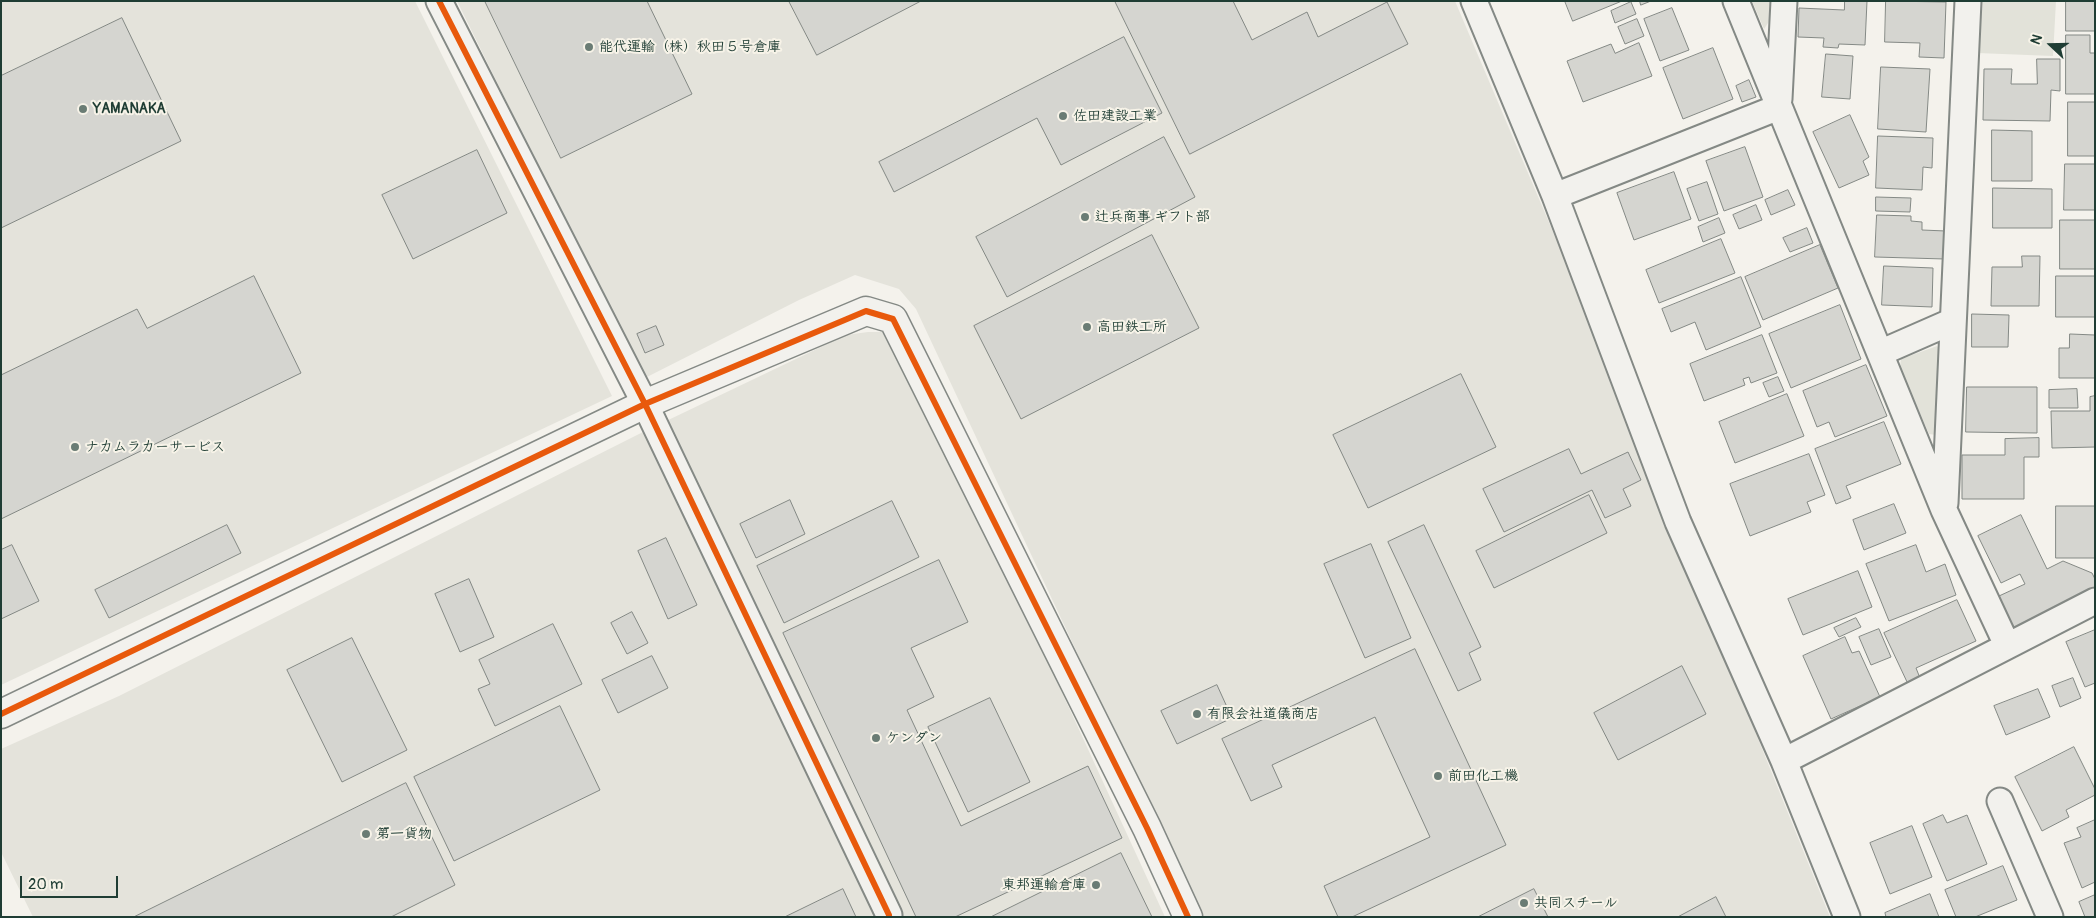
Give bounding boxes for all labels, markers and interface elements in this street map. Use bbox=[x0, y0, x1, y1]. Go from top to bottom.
north arrow bbox=[2026, 20, 2076, 70]
text: N bbox=[2027, 32, 2046, 47]
place label: 能代運輸（株）秋田５号倉庫 bbox=[599, 39, 781, 55]
marker: 能代運輸（株）秋田５号倉庫 bbox=[583, 41, 595, 53]
place label: YAMANAKA bbox=[93, 101, 165, 117]
marker: YAMANAKA bbox=[77, 103, 89, 115]
place label: 佐田建設工業 bbox=[1073, 108, 1157, 124]
marker: 佐田建設工業 bbox=[1057, 110, 1069, 122]
place label: 辻兵商事 ギフト部 bbox=[1095, 209, 1210, 225]
marker: 辻兵商事 ギフト部 bbox=[1079, 211, 1091, 223]
place label: 高田鉄工所 bbox=[1097, 319, 1167, 335]
marker: 高田鉄工所 bbox=[1081, 321, 1093, 333]
place label: ナカムラカーサービス bbox=[85, 439, 225, 455]
marker: ナカムラカーサービス bbox=[69, 441, 81, 453]
place label: 有限会社道儀商店 bbox=[1207, 706, 1319, 722]
marker: 有限会社道儀商店 bbox=[1191, 708, 1203, 720]
place label: ケンダン bbox=[886, 730, 942, 746]
marker: ケンダン bbox=[870, 732, 882, 744]
place label: 前田化工機 bbox=[1448, 768, 1518, 784]
marker: 前田化工機 bbox=[1432, 770, 1444, 782]
place label: 第一貨物 bbox=[376, 826, 432, 842]
marker: 第一貨物 bbox=[360, 828, 372, 840]
scale bar bbox=[22, 866, 120, 898]
text: 20 m bbox=[28, 875, 63, 894]
place label: 東邦運輸倉庫 bbox=[1002, 877, 1086, 893]
marker: 東邦運輸倉庫 bbox=[1090, 879, 1102, 891]
place label: 共同スチール bbox=[1534, 895, 1618, 911]
marker: 共同スチール bbox=[1518, 897, 1530, 909]

